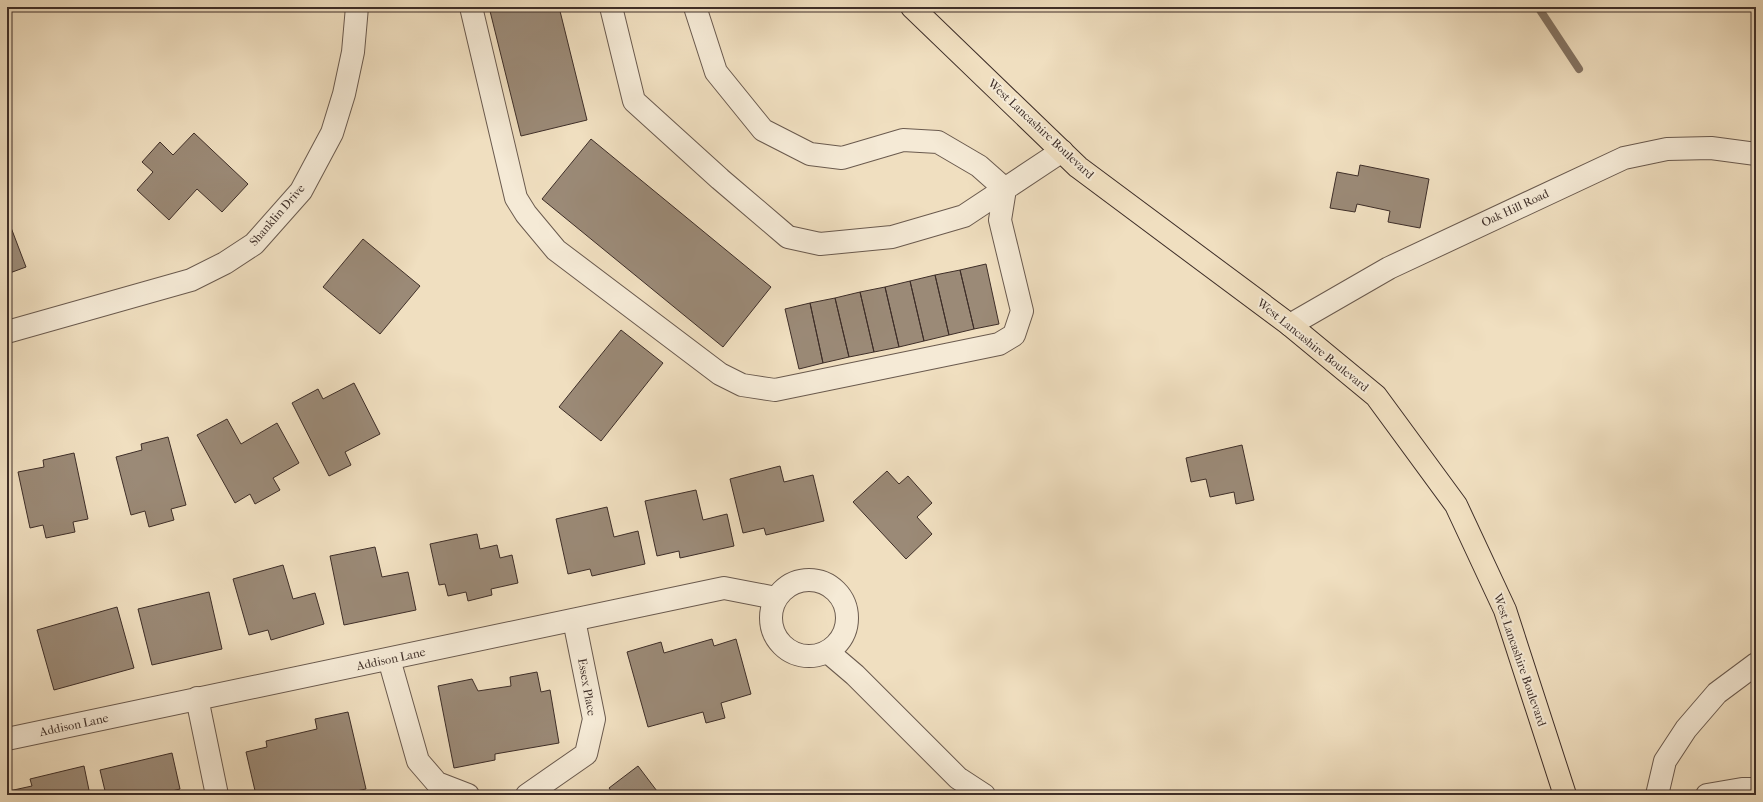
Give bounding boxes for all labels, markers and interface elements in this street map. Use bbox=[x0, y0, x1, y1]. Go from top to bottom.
street label: West Lancashire Boulevard bbox=[984, 76, 1097, 182]
street label: Shanklin Drive bbox=[246, 181, 308, 249]
street label: Oak Hill Road bbox=[1479, 186, 1551, 230]
street label: West Lancashire Boulevard bbox=[1254, 295, 1372, 395]
street label: West Lancashire Boulevard bbox=[1490, 591, 1549, 729]
street label: Addison Lane bbox=[354, 645, 427, 673]
street label: Essex Place bbox=[575, 657, 599, 717]
street label: Addison Lane bbox=[37, 711, 110, 739]

